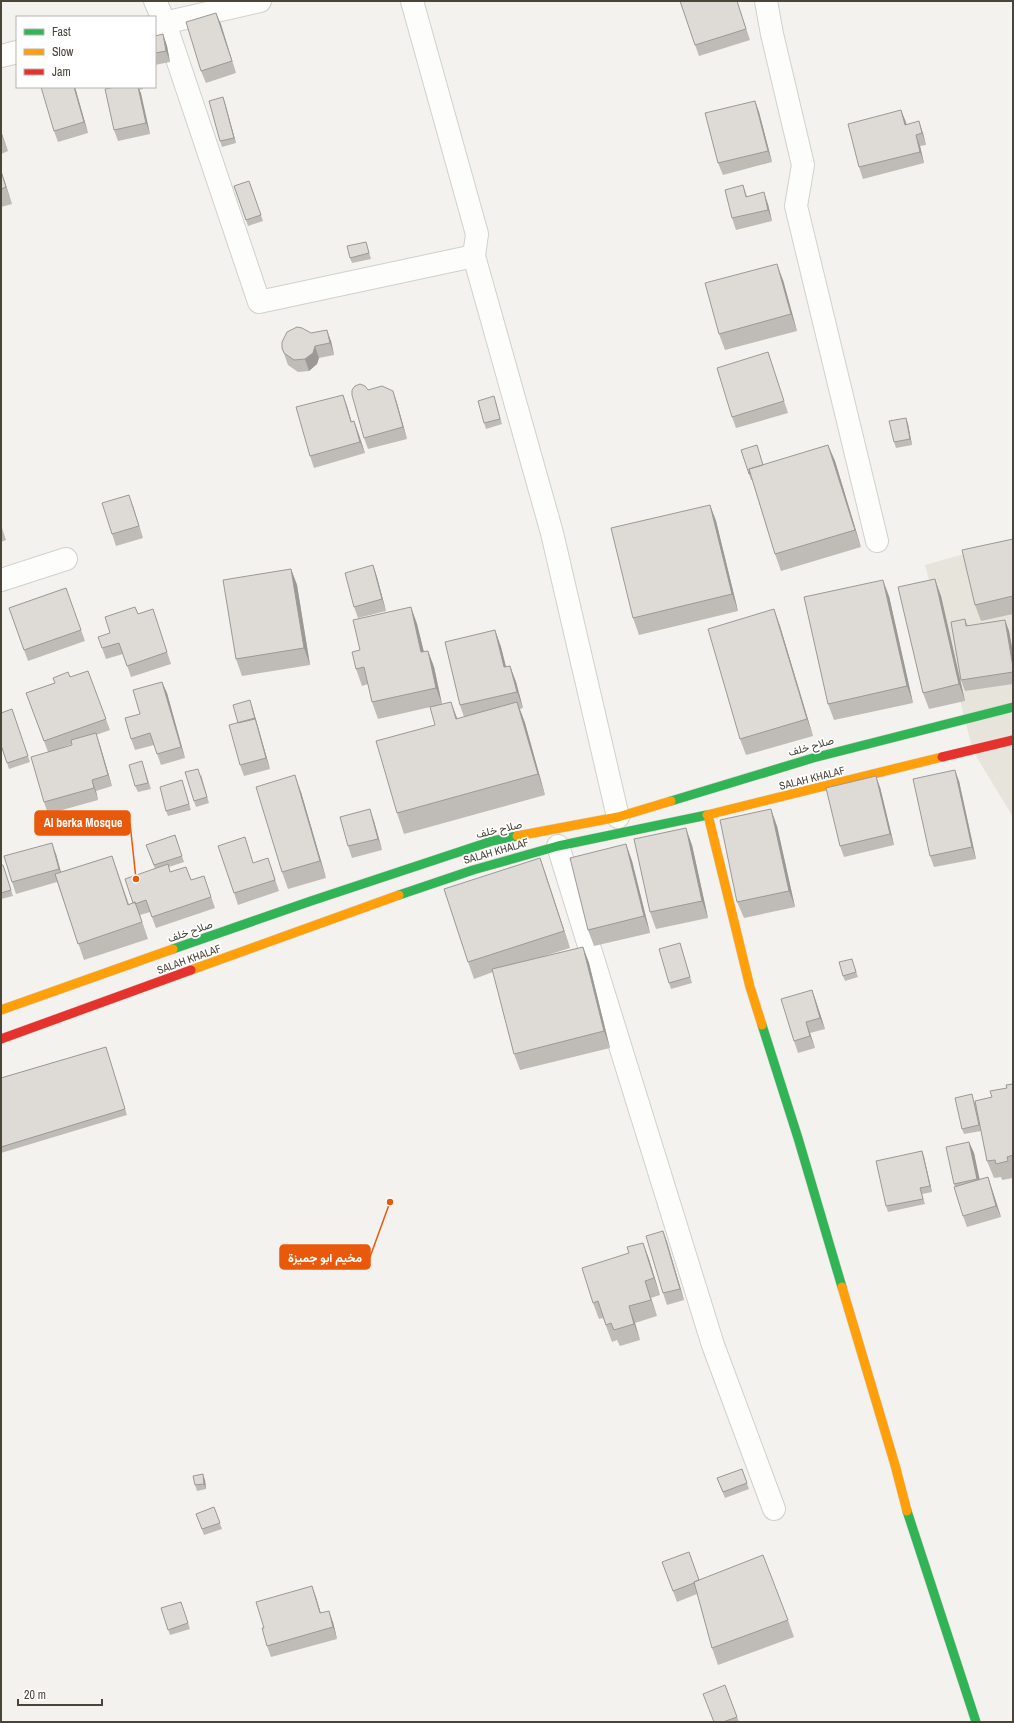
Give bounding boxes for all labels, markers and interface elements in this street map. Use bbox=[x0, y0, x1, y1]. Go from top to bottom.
legend bbox=[16, 16, 156, 88]
text: Fast bbox=[52, 24, 71, 40]
text: Slow bbox=[52, 44, 74, 60]
text: Jam bbox=[52, 64, 71, 80]
street label: صلاح خلف bbox=[787, 733, 836, 760]
street label: SALAH KHALAF bbox=[778, 763, 847, 793]
callout: Al berka Mosque bbox=[35, 811, 130, 835]
text: Al berka Mosque bbox=[44, 815, 123, 831]
street label: صلاح خلف bbox=[475, 817, 524, 842]
street label: SALAH KHALAF bbox=[462, 835, 531, 867]
street label: صلاح خلف bbox=[166, 917, 215, 946]
street label: SALAH KHALAF bbox=[155, 941, 223, 977]
callout: مخيم ابو جميزة bbox=[280, 1245, 370, 1269]
text: مخيم ابو جميزة bbox=[288, 1250, 362, 1266]
scale bar bbox=[18, 1681, 102, 1707]
text: 20 m bbox=[24, 1687, 46, 1703]

